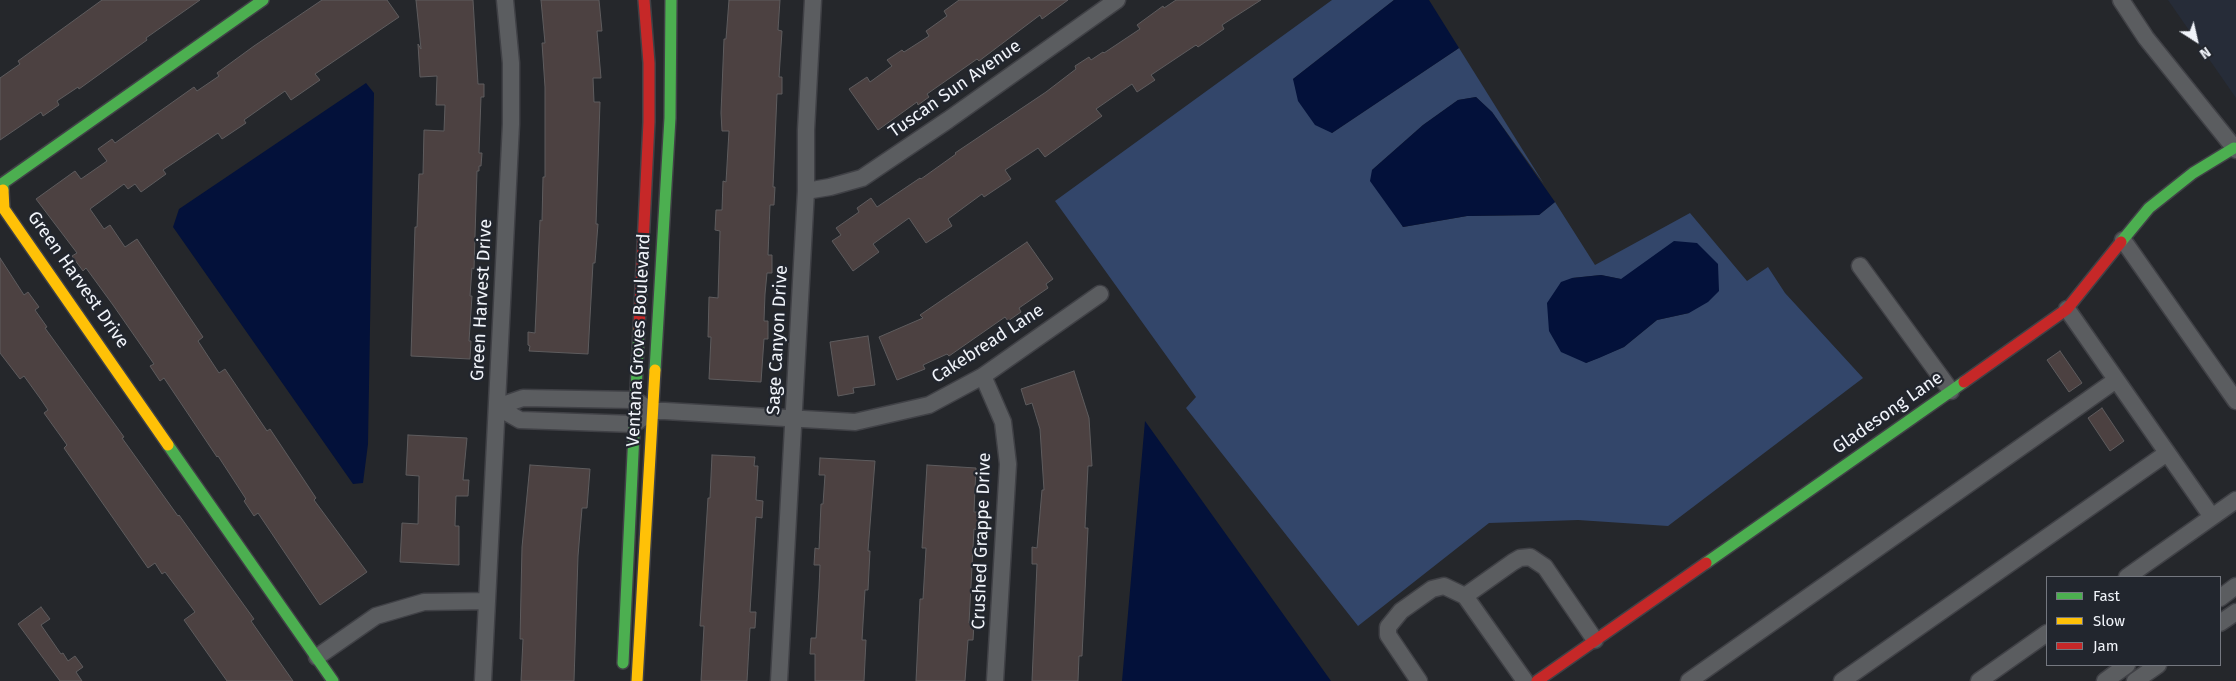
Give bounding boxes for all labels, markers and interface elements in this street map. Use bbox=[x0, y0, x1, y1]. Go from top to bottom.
north arrow bbox=[2171, 15, 2221, 65]
street label: Tuscan Sun Avenue bbox=[885, 35, 1025, 143]
text: N bbox=[2196, 43, 2214, 62]
street label: Green Harvest Drive bbox=[23, 207, 133, 353]
street label: Green Harvest Drive bbox=[467, 218, 497, 382]
street label: Ventana Groves Boulevard bbox=[623, 233, 655, 447]
street label: Sage Canyon Drive bbox=[763, 265, 793, 415]
street label: Cakebread Lane bbox=[928, 300, 1048, 388]
street label: Gladesong Lane bbox=[1829, 367, 1947, 459]
street label: Crushed Grappe Drive bbox=[968, 452, 996, 630]
legend bbox=[2046, 576, 2221, 666]
text: Fast bbox=[2093, 587, 2120, 605]
text: Slow bbox=[2093, 612, 2125, 630]
text: Jam bbox=[2093, 637, 2119, 655]

